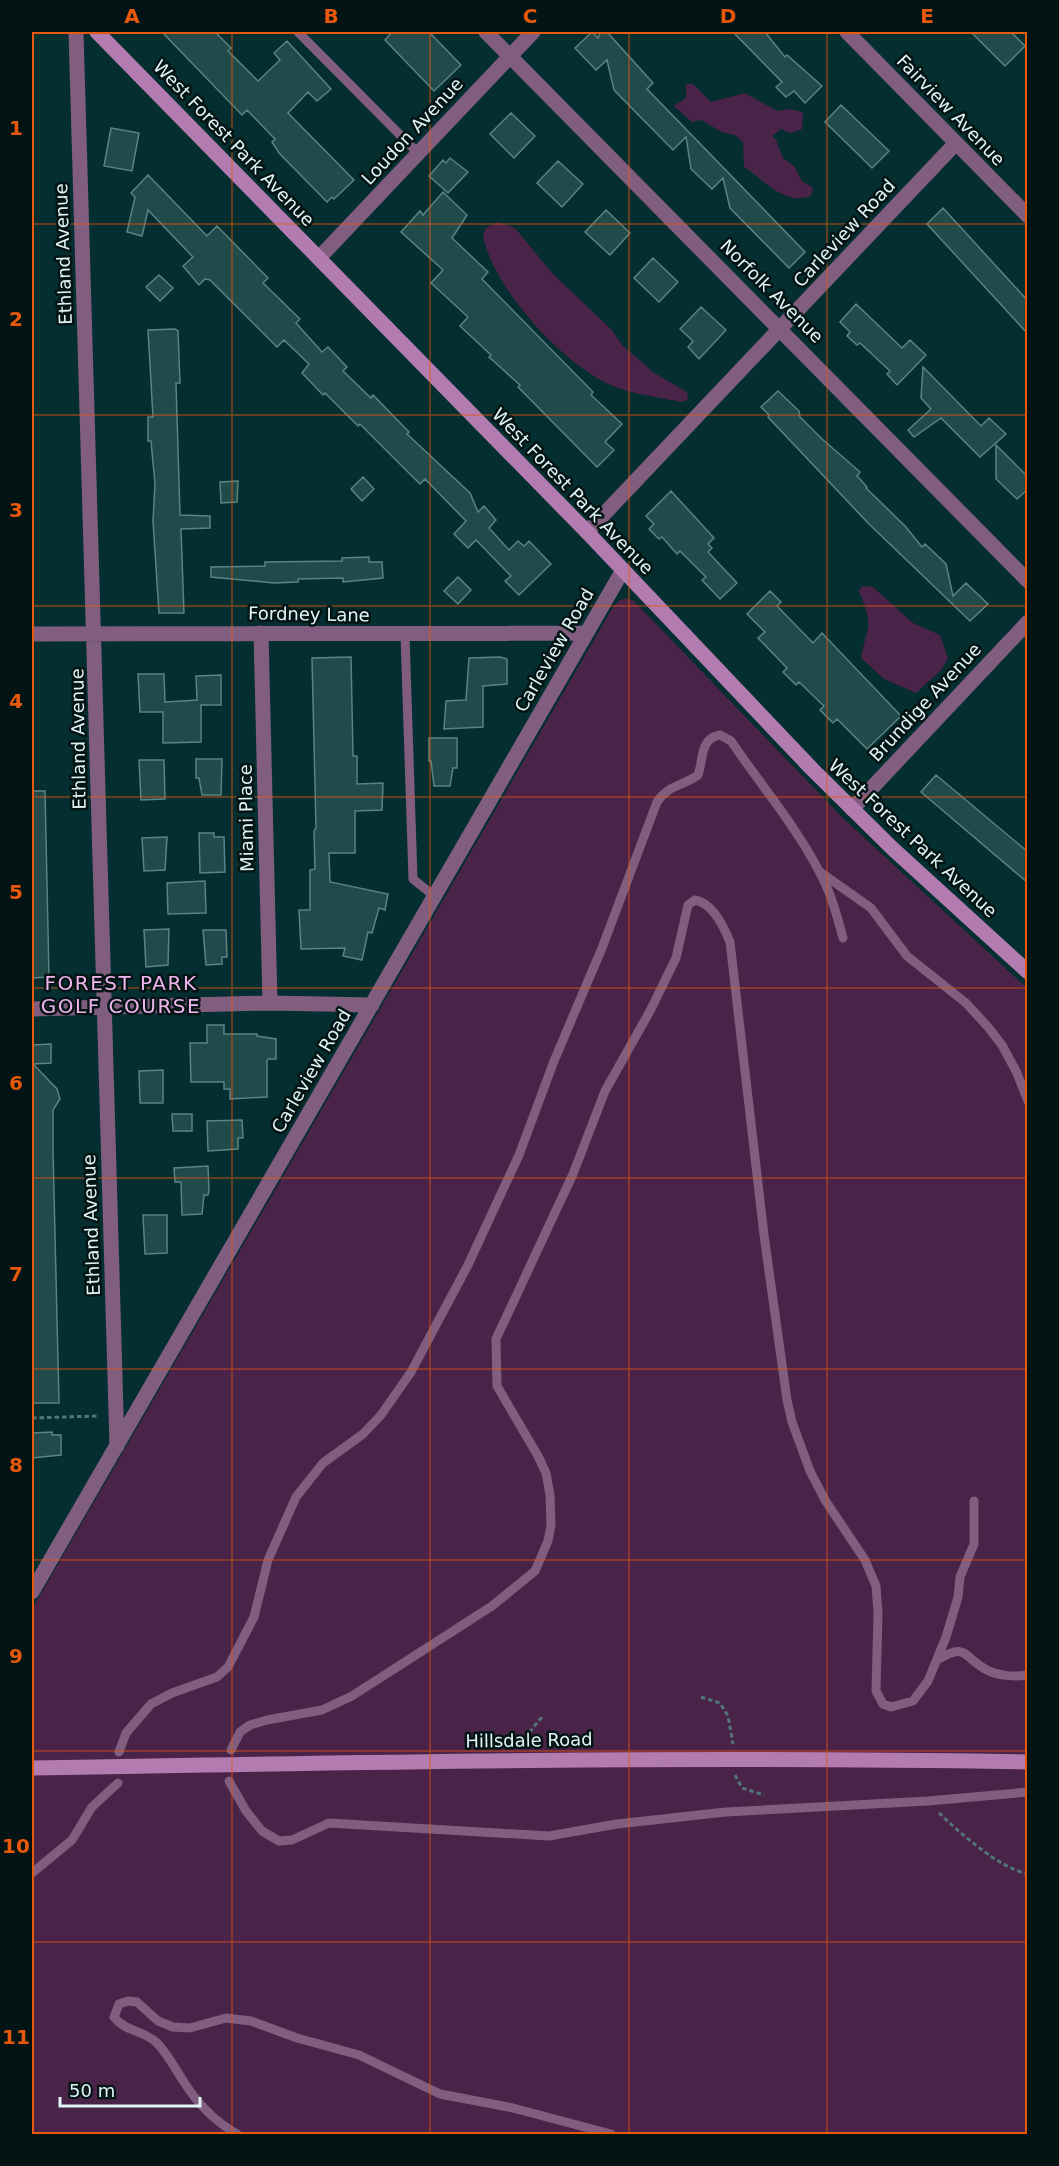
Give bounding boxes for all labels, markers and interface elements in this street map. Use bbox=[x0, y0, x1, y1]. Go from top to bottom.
text: A bbox=[124, 4, 140, 28]
text: B bbox=[323, 4, 339, 28]
text: C bbox=[523, 4, 537, 28]
text: D bbox=[720, 4, 736, 28]
text: E bbox=[920, 4, 934, 28]
street label: Fairview Avenue bbox=[893, 50, 1009, 170]
street label: West Forest Park Avenue bbox=[149, 56, 319, 230]
street label: Loudon Avenue bbox=[357, 73, 467, 189]
text: 1 bbox=[9, 116, 23, 140]
street label: Carleview Road bbox=[789, 175, 899, 291]
street label: Ethland Avenue bbox=[50, 183, 76, 325]
street label: Norfolk Avenue bbox=[716, 235, 828, 347]
text: 2 bbox=[9, 307, 23, 331]
street label: West Forest Park Avenue bbox=[488, 404, 658, 578]
text: 3 bbox=[9, 498, 23, 522]
street label: Carleview Road bbox=[510, 584, 598, 716]
street label: Fordney Lane bbox=[248, 602, 370, 626]
street label: Brundige Avenue bbox=[865, 638, 985, 766]
street label: Ethland Avenue bbox=[66, 668, 90, 810]
text: 4 bbox=[9, 689, 23, 713]
street label: West Forest Park Avenue bbox=[824, 754, 1002, 922]
street label: Miami Place bbox=[235, 764, 257, 872]
text: 5 bbox=[9, 880, 23, 904]
district label: FOREST PARK GOLF COURSE bbox=[41, 971, 201, 1018]
street label: Carleview Road bbox=[267, 1005, 355, 1137]
text: 6 bbox=[9, 1071, 23, 1095]
street label: Ethland Avenue bbox=[78, 1154, 104, 1296]
text: 7 bbox=[9, 1262, 23, 1286]
text: 8 bbox=[9, 1453, 23, 1477]
text: 9 bbox=[9, 1644, 23, 1668]
street label: Hillsdale Road bbox=[465, 1728, 593, 1752]
text: 10 bbox=[2, 1834, 30, 1858]
text: 11 bbox=[2, 2025, 30, 2049]
scale bar bbox=[60, 2070, 200, 2108]
text: 50 m bbox=[69, 2080, 115, 2101]

